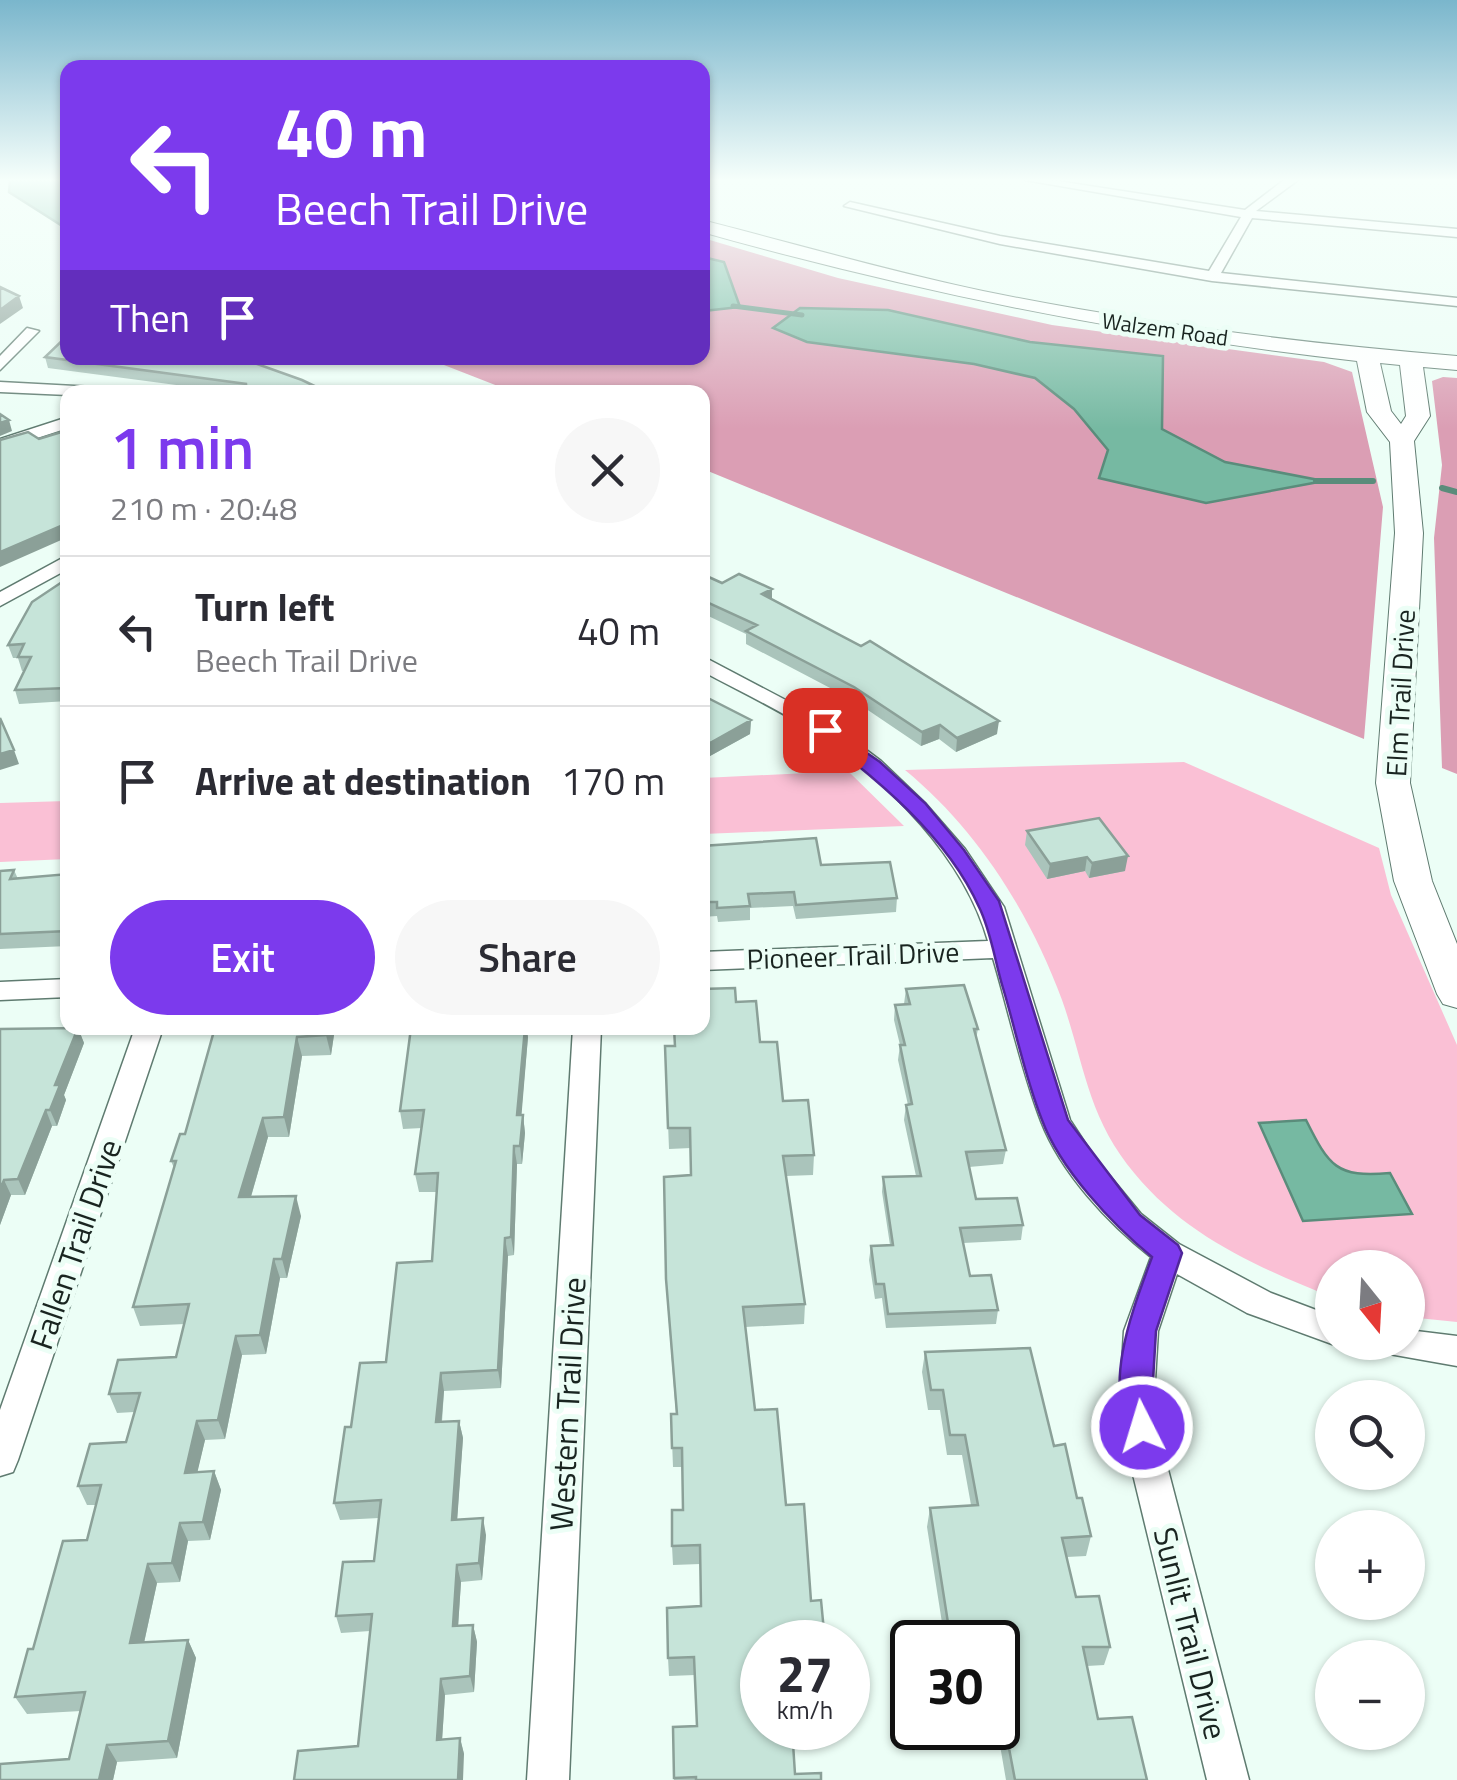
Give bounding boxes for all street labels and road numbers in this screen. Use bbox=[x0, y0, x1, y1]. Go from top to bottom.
street label: Walzem Road bbox=[1100, 303, 1230, 355]
street label: Elm Trail Drive bbox=[1374, 608, 1426, 778]
street label: Pioneer Trail Drive bbox=[746, 930, 960, 980]
street label: Fallen Trail Drive bbox=[17, 1132, 133, 1356]
street label: Western Trail Drive bbox=[536, 1276, 598, 1532]
street label: Sunlit Trail Drive bbox=[1141, 1522, 1241, 1744]

